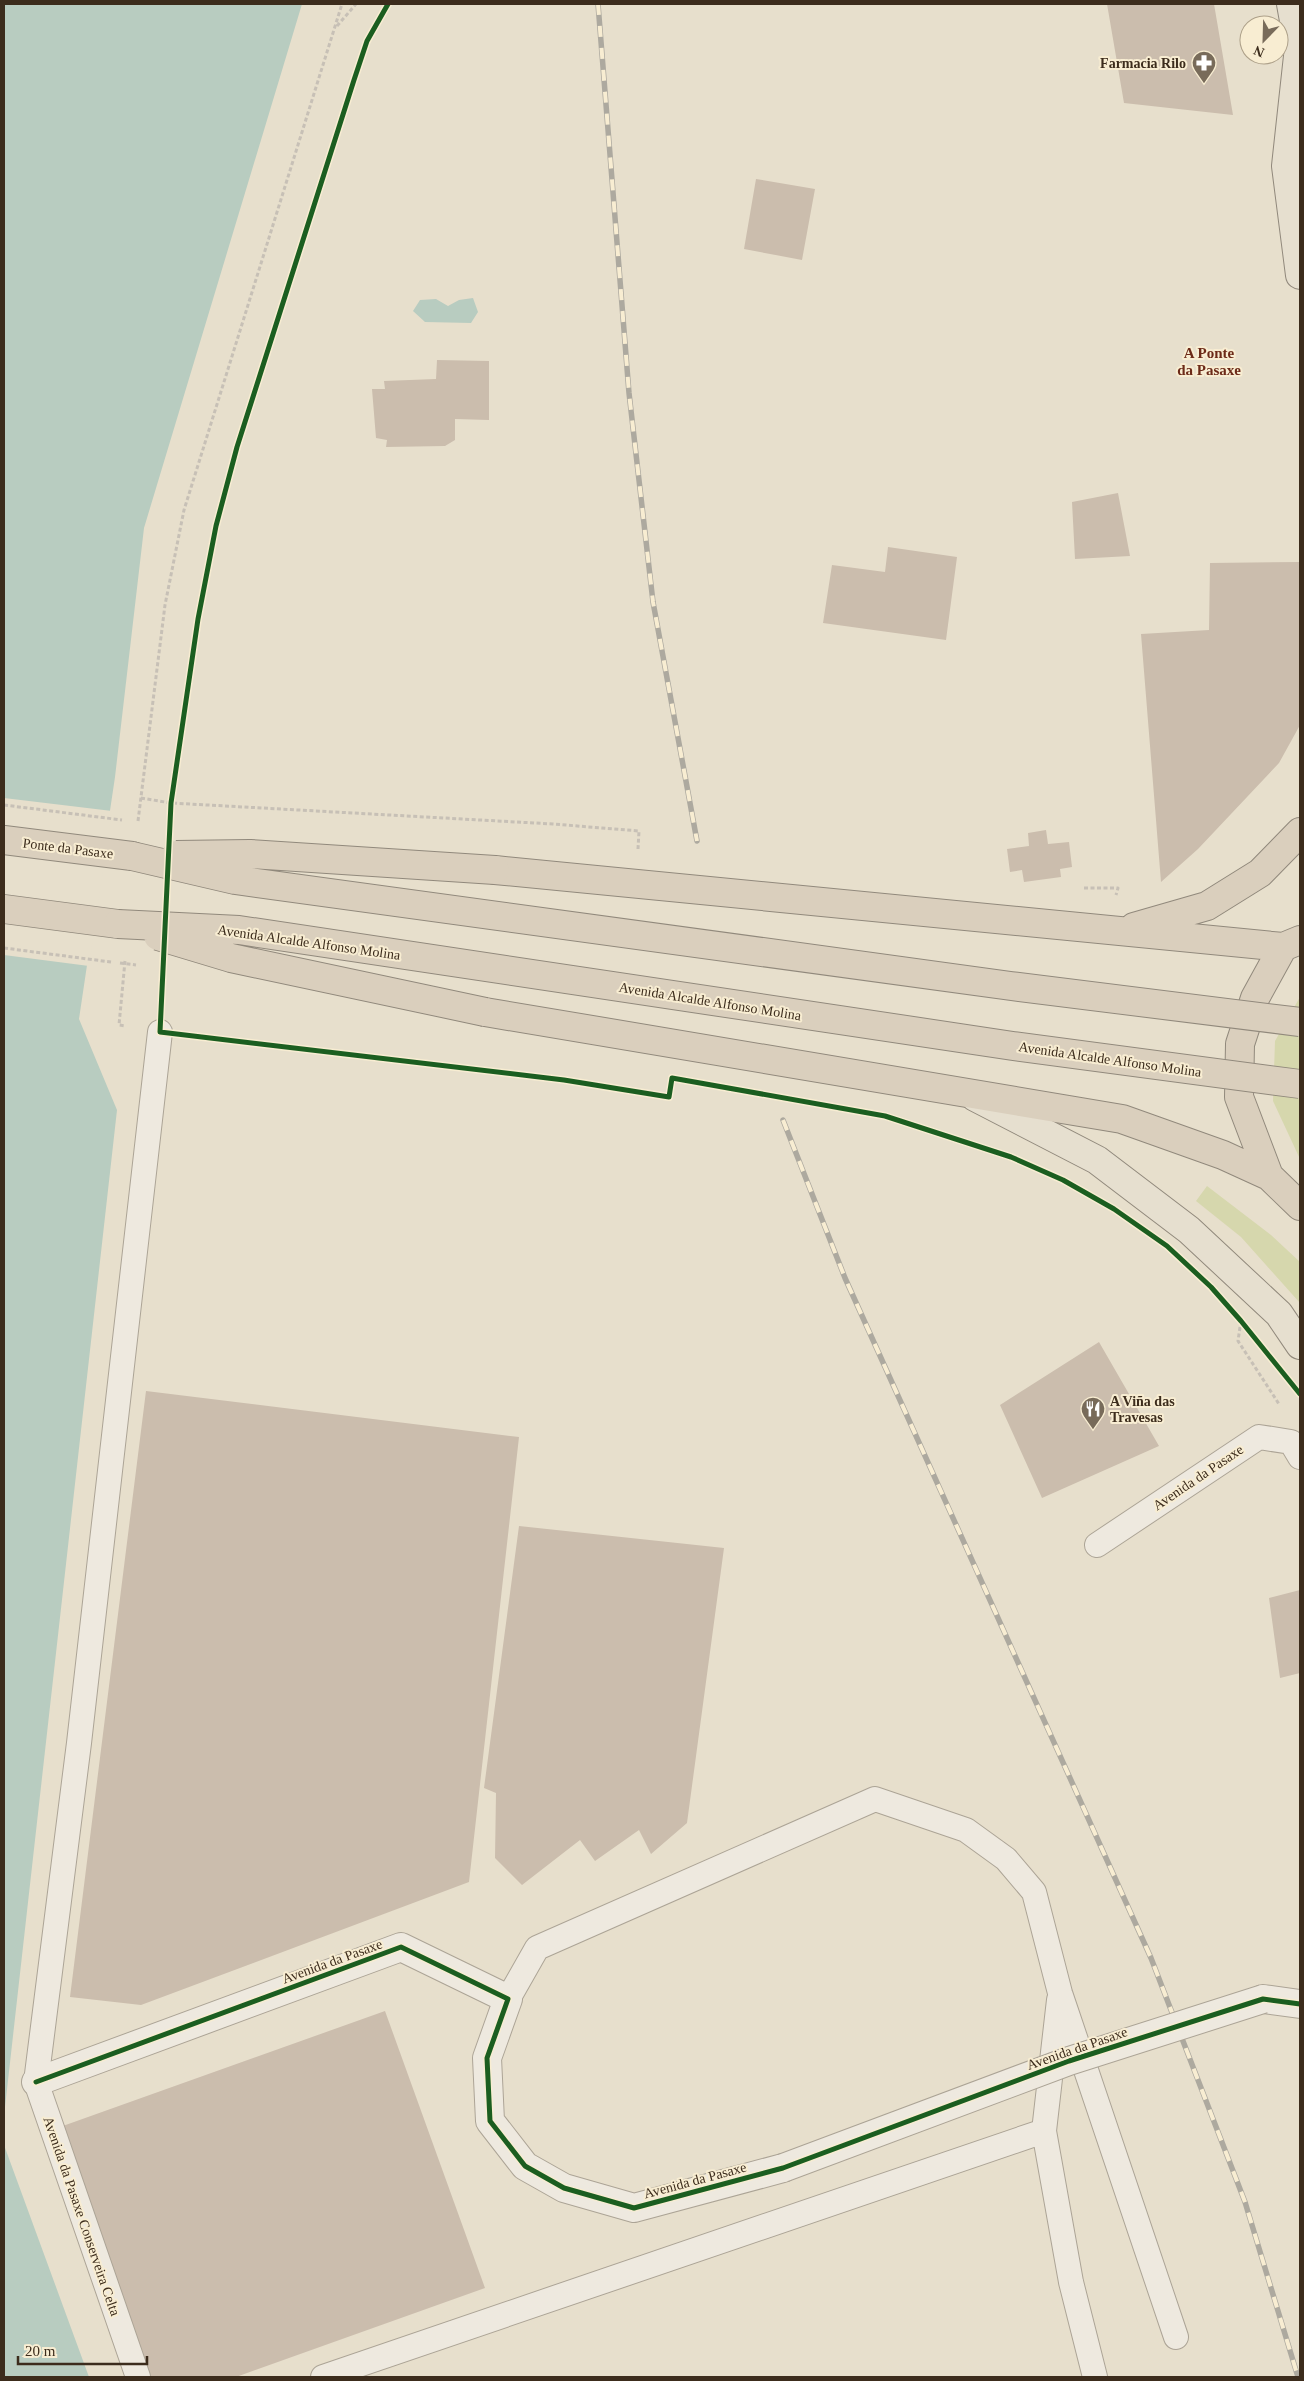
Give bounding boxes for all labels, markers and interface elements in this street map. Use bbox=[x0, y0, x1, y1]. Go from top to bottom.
north arrow bbox=[1239, 15, 1289, 65]
text: N bbox=[1252, 43, 1267, 60]
pharmacy icon: Farmacia Rilo bbox=[1191, 50, 1217, 84]
place label: Farmacia Rilo bbox=[1100, 56, 1186, 71]
district label: A Ponte da Pasaxe bbox=[1177, 345, 1241, 378]
street label: Ponte da Pasaxe bbox=[22, 836, 114, 861]
street label: Avenida Alcalde Alfonso Molina bbox=[217, 922, 402, 963]
street label: Avenida Alcalde Alfonso Molina bbox=[618, 980, 803, 1023]
street label: Avenida Alcalde Alfonso Molina bbox=[1018, 1039, 1203, 1080]
place label: A Viña das Travesas bbox=[1110, 1394, 1175, 1425]
restaurant icon: A Viña das Travesas bbox=[1080, 1396, 1106, 1430]
street label: Avenida da Pasaxe bbox=[1150, 1442, 1246, 1513]
street label: Avenida da Pasaxe bbox=[280, 1936, 384, 1987]
street label: Avenida da Pasaxe bbox=[1025, 2024, 1129, 2073]
street label: Avenida da Pasaxe Conserveira Celta bbox=[40, 2115, 123, 2318]
street label: Avenida da Pasaxe bbox=[642, 2160, 748, 2201]
scale bar bbox=[18, 2334, 146, 2366]
text: 20 m bbox=[25, 2343, 56, 2359]

